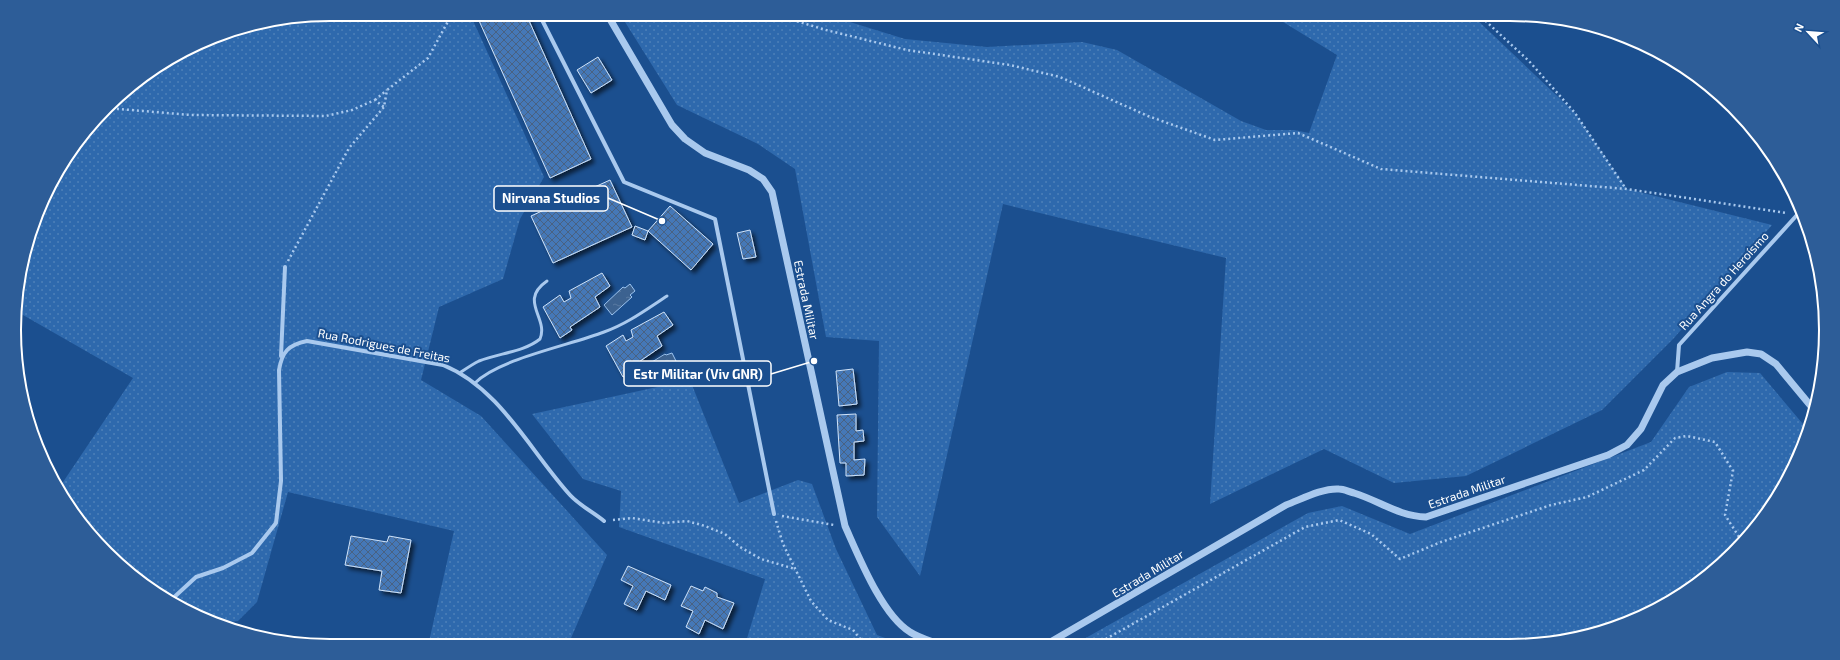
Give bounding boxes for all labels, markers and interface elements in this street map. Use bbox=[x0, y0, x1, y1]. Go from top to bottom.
north arrow bbox=[1788, 12, 1828, 52]
text: N bbox=[1791, 21, 1806, 34]
callout: Nirvana Studios bbox=[494, 186, 608, 211]
text: Nirvana Studios bbox=[502, 190, 600, 206]
street label: Rua Angra do Heroísmo bbox=[1676, 228, 1771, 332]
street label: Estrada Militar bbox=[792, 259, 822, 341]
street label: Rua Rodrigues de Freitas bbox=[317, 325, 452, 365]
callout: Estr Militar (Viv GNR) bbox=[624, 361, 771, 386]
text: Estr Militar (Viv GNR) bbox=[633, 366, 763, 382]
street label: Estrada Militar bbox=[1426, 471, 1507, 511]
street label: Estrada Militar bbox=[1109, 546, 1186, 600]

